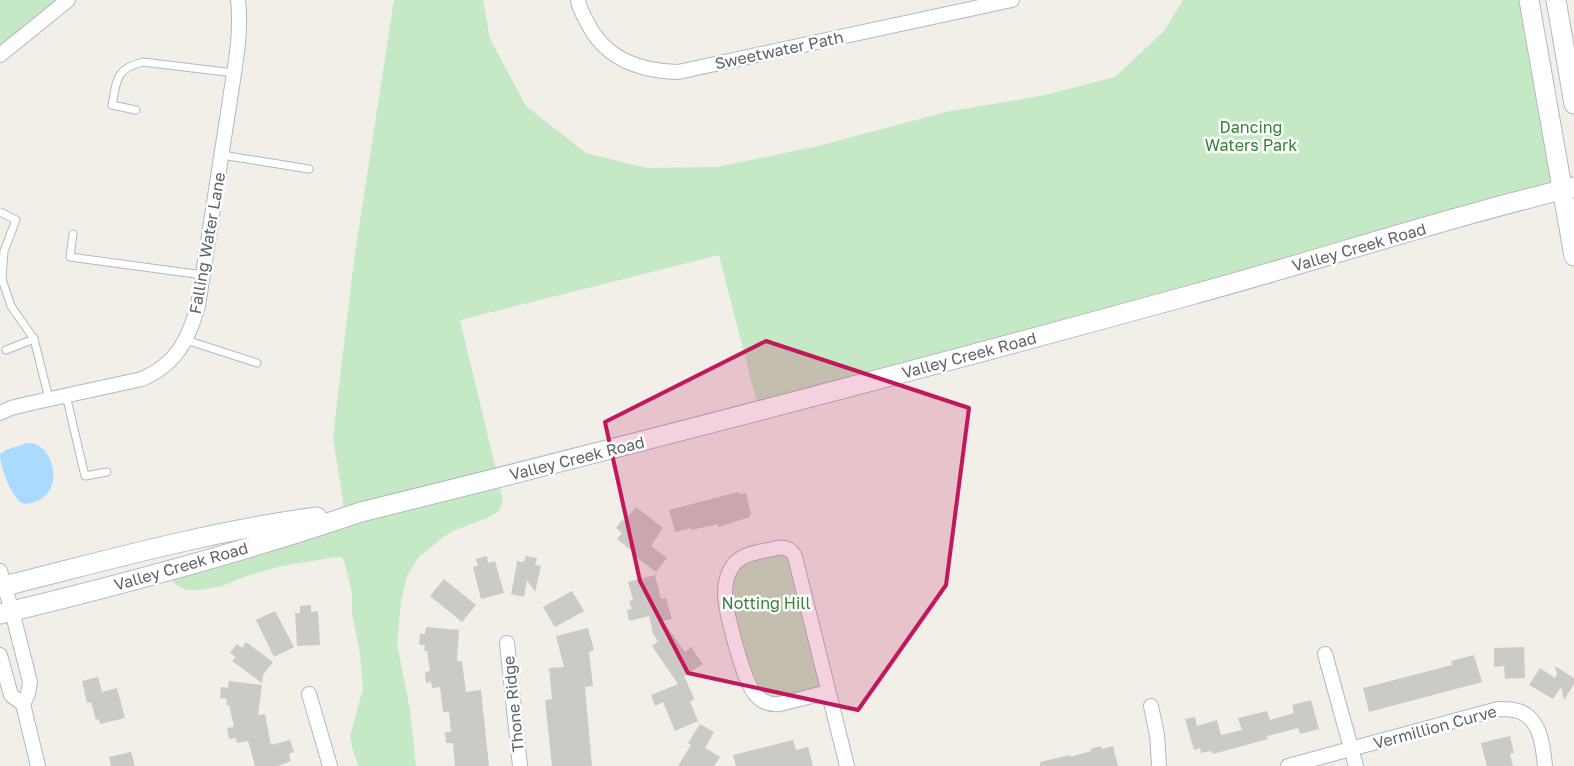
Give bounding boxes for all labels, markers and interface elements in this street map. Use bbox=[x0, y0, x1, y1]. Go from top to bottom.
street label: Sweetwater Path bbox=[713, 27, 845, 73]
park label: Dancing Waters Park bbox=[1205, 117, 1297, 155]
street label: Falling Water Lane bbox=[185, 171, 229, 315]
street label: Valley Creek Road bbox=[1290, 218, 1428, 276]
street label: Valley Creek Road bbox=[899, 327, 1039, 383]
street label: Valley Creek Road bbox=[507, 432, 647, 484]
street label: Valley Creek Road bbox=[112, 537, 250, 595]
park label: Notting Hill bbox=[721, 593, 811, 613]
street label: Thone Ridge bbox=[498, 655, 528, 753]
street label: Vermillion Curve bbox=[1371, 701, 1499, 753]

